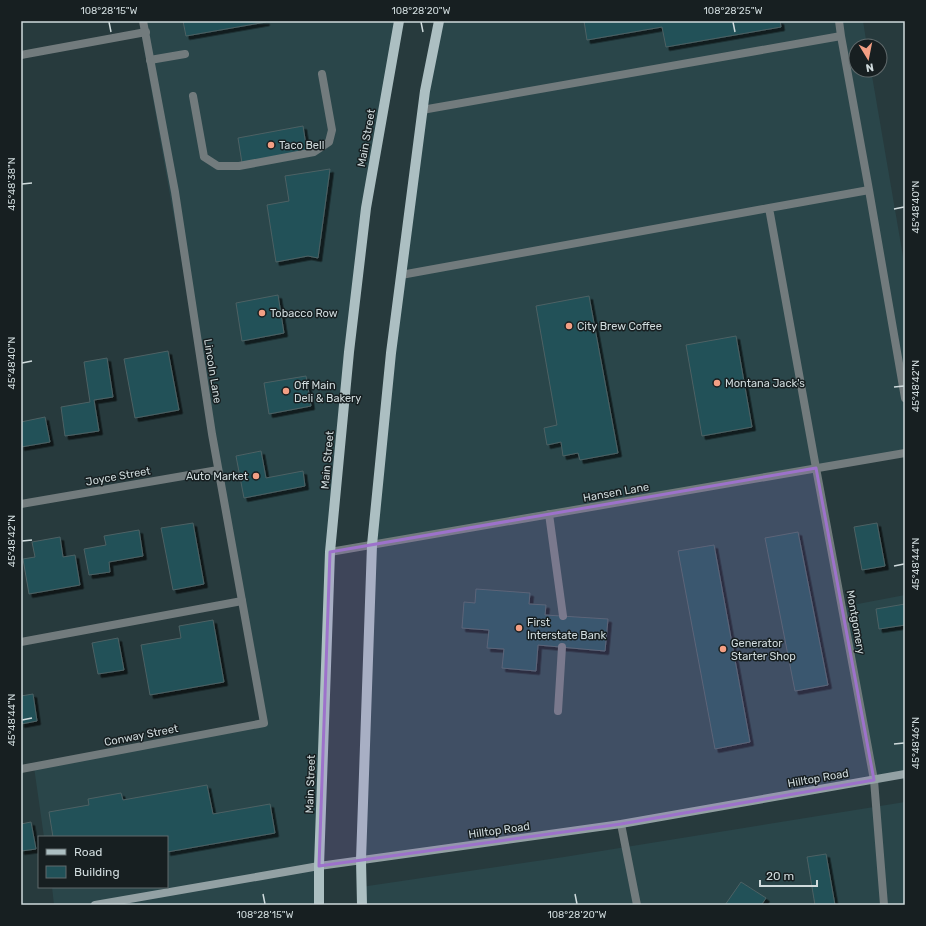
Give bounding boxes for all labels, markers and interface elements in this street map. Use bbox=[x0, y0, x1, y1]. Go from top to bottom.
text: 108°28'15"W bbox=[80, 5, 138, 17]
text: 108°28'20"W bbox=[391, 5, 451, 17]
text: 108°28'25"W bbox=[704, 5, 762, 17]
north arrow bbox=[848, 38, 888, 78]
text: N bbox=[865, 60, 875, 74]
street label: Main Street bbox=[355, 107, 378, 168]
place label: Taco Bell bbox=[279, 139, 324, 152]
marker: Taco Bell bbox=[266, 140, 276, 150]
text: 45°48'38"N bbox=[6, 157, 18, 211]
text: 45°48'40"N bbox=[910, 180, 922, 234]
place label: Tobacco Row bbox=[270, 307, 338, 320]
marker: Tobacco Row bbox=[257, 308, 267, 318]
place label: City Brew Coffee bbox=[577, 320, 662, 333]
marker: City Brew Coffee bbox=[564, 321, 574, 331]
text: 45°48'40"N bbox=[6, 336, 18, 390]
street label: Lincoln Lane bbox=[201, 338, 224, 404]
text: 45°48'42"N bbox=[910, 360, 922, 412]
place label: Montana Jack's bbox=[725, 377, 805, 390]
marker: Montana Jack's bbox=[712, 378, 722, 388]
place label: Off Main Deli & Bakery bbox=[294, 379, 361, 405]
marker: Off Main Deli & Bakery bbox=[281, 386, 291, 396]
street label: Main Street bbox=[318, 430, 337, 490]
street label: Joyce Street bbox=[85, 464, 152, 489]
place label: Auto Market bbox=[186, 470, 249, 483]
marker: Auto Market bbox=[251, 471, 261, 481]
street label: Hansen Lane bbox=[582, 480, 650, 505]
text: 45°48'42"N bbox=[6, 515, 18, 567]
text: 45°48'44"N bbox=[910, 538, 922, 590]
street label: Montgomery bbox=[843, 589, 868, 655]
place label: First Interstate Bank bbox=[527, 616, 606, 642]
marker: First Interstate Bank bbox=[514, 623, 524, 633]
place label: Generator Starter Shop bbox=[731, 637, 796, 663]
marker: Generator Starter Shop bbox=[718, 644, 728, 654]
text: 45°48'44"N bbox=[6, 694, 18, 746]
text: 45°48'46"N bbox=[910, 717, 922, 769]
street label: Conway Street bbox=[103, 722, 180, 749]
street label: Main Street bbox=[303, 754, 318, 814]
street label: Hilltop Road bbox=[787, 767, 850, 790]
street label: Hilltop Road bbox=[468, 820, 531, 841]
legend bbox=[38, 836, 168, 888]
text: Road bbox=[74, 845, 102, 859]
scale bar bbox=[760, 862, 817, 888]
text: Building bbox=[74, 865, 120, 879]
text: 20 m bbox=[766, 869, 794, 883]
text: 108°28'15"W bbox=[236, 909, 294, 921]
text: 108°28'20"W bbox=[547, 909, 607, 921]

